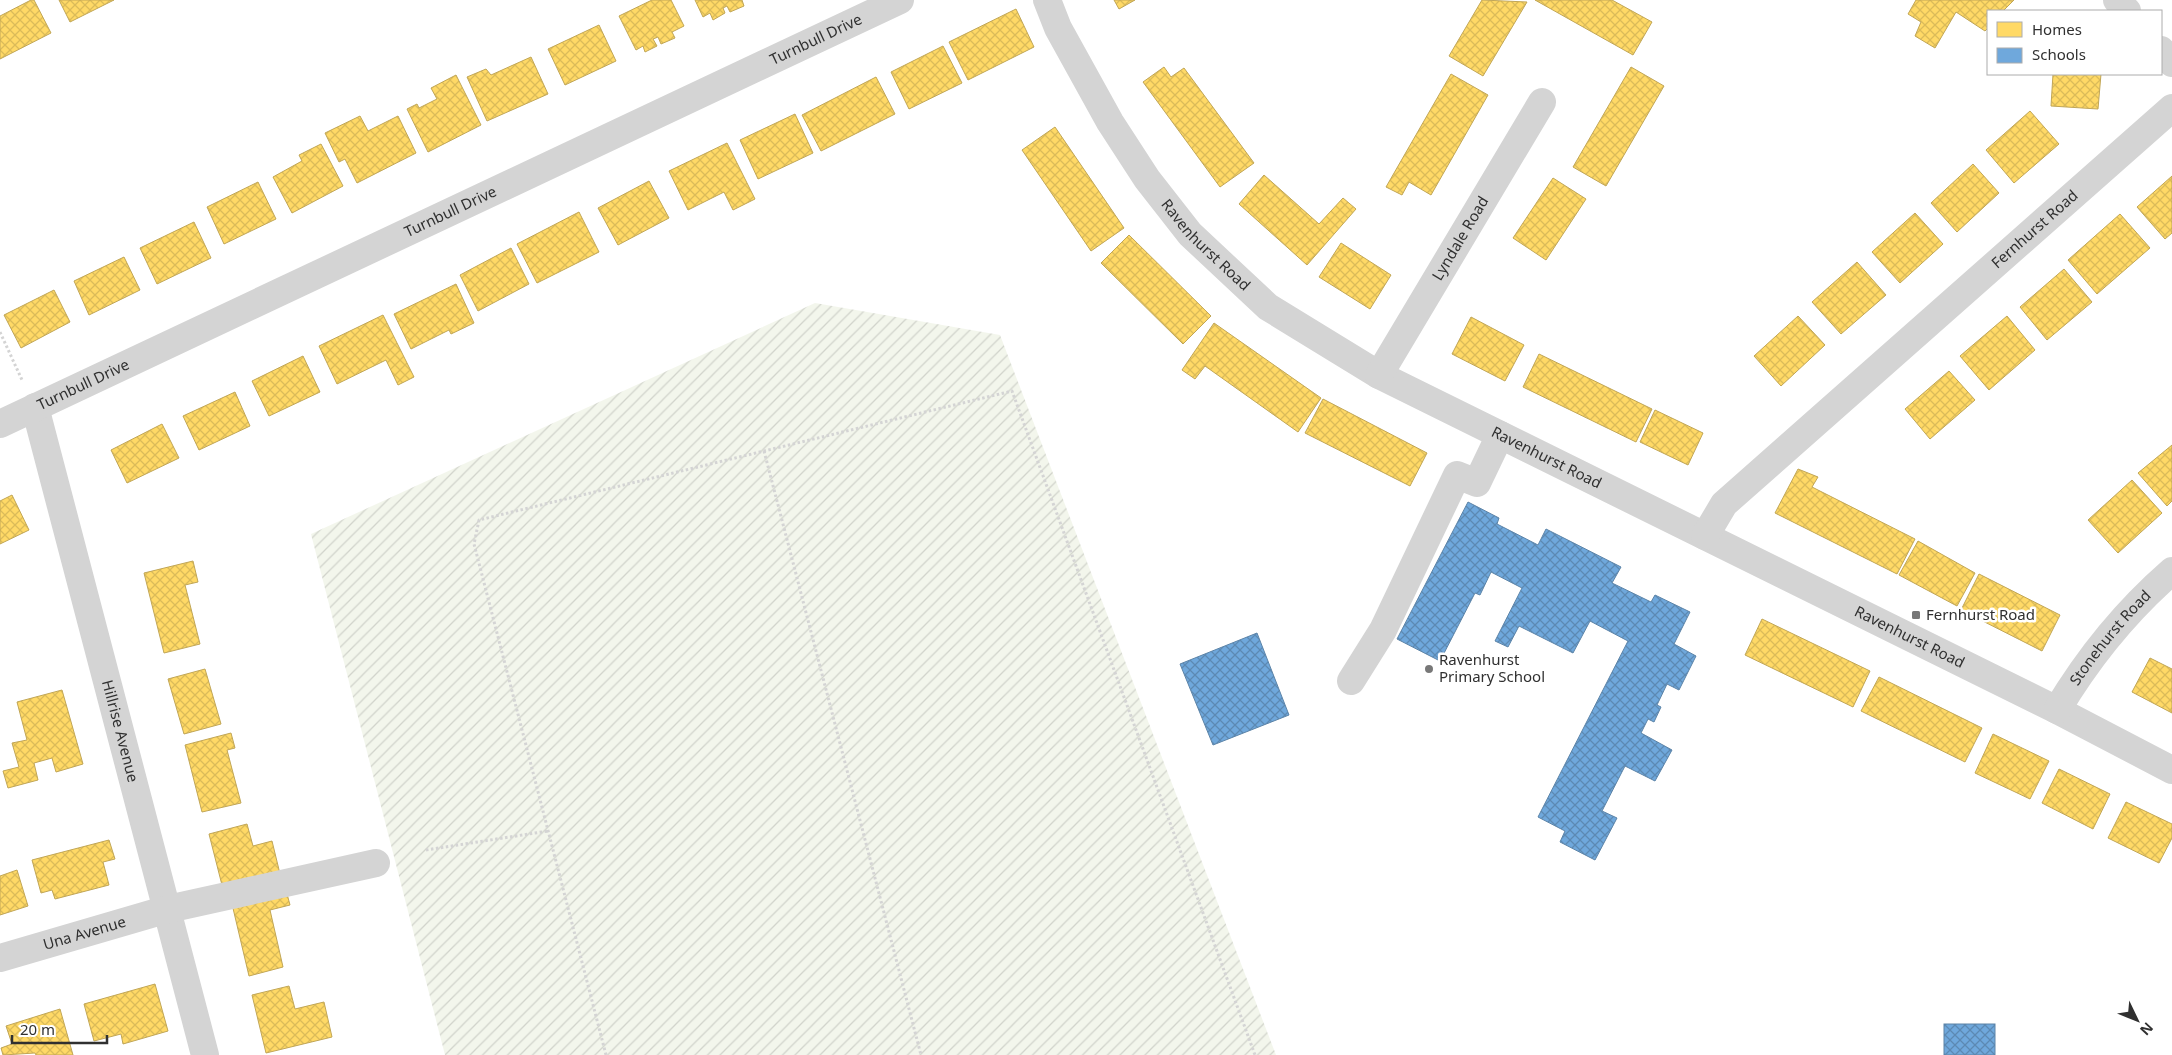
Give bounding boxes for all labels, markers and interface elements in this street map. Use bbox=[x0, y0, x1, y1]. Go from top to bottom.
street label: Turnbull Drive bbox=[766, 8, 865, 69]
legend bbox=[1987, 10, 2162, 75]
text: Homes bbox=[2032, 19, 2082, 39]
text: Schools bbox=[2032, 44, 2086, 64]
street label: Turnbull Drive bbox=[401, 181, 499, 241]
street label: Fernhurst Road bbox=[1987, 185, 2082, 272]
street label: Lyndale Road bbox=[1427, 192, 1493, 284]
street label: Ravenhurst Road bbox=[1157, 195, 1255, 295]
street label: Turnbull Drive bbox=[33, 354, 132, 414]
street label: Ravenhurst Road bbox=[1488, 421, 1605, 492]
street label: Stonehurst Road bbox=[2064, 585, 2155, 689]
street label: Ravenhurst Road bbox=[1851, 601, 1968, 672]
place label: Fernhurst Road bbox=[1926, 604, 2035, 624]
marker: Fernhurst Road bbox=[1910, 609, 1922, 621]
place label: Ravenhurst Primary School bbox=[1439, 649, 1545, 686]
marker: Ravenhurst Primary School bbox=[1423, 663, 1435, 675]
street label: Hillrise Avenue bbox=[98, 677, 144, 784]
street label: Una Avenue bbox=[40, 911, 128, 954]
north arrow bbox=[2112, 995, 2162, 1045]
scale bar bbox=[12, 1012, 108, 1044]
text: 20 m bbox=[20, 1019, 55, 1039]
text: N bbox=[2136, 1019, 2158, 1040]

